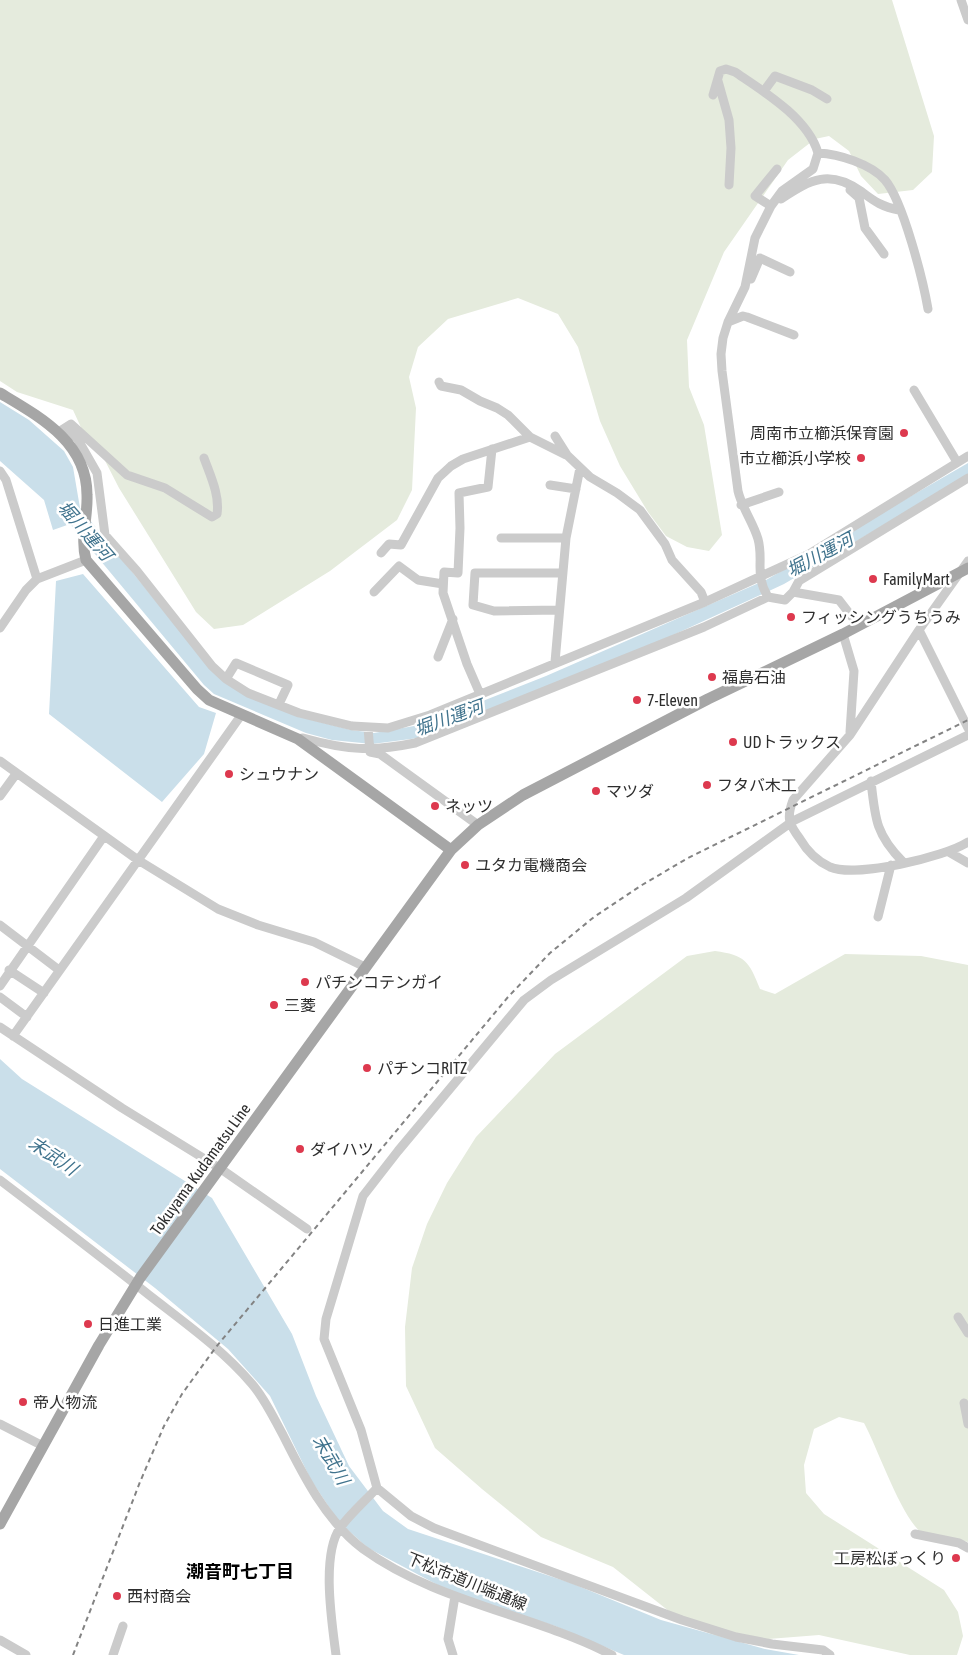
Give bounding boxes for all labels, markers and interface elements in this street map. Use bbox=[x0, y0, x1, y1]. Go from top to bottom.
place label: 周南市立櫛浜保育園 bbox=[750, 424, 894, 442]
marker: 周南市立櫛浜保育園 bbox=[898, 427, 910, 439]
place label: 市立櫛浜小学校 bbox=[739, 449, 851, 467]
marker: 市立櫛浜小学校 bbox=[855, 452, 867, 464]
water label: 堀川運河 bbox=[54, 497, 119, 567]
water label: 堀川運河 bbox=[783, 527, 859, 581]
place label: FamilyMart bbox=[883, 570, 950, 589]
marker: FamilyMart bbox=[867, 573, 879, 585]
place label: フィッシングうちうみ bbox=[801, 608, 961, 626]
marker: フィッシングうちうみ bbox=[785, 611, 797, 623]
place label: 福島石油 bbox=[722, 668, 786, 686]
marker: 福島石油 bbox=[706, 671, 718, 683]
place label: 7-Eleven bbox=[647, 691, 698, 709]
water label: 堀川運河 bbox=[411, 694, 489, 740]
marker: 7-Eleven bbox=[631, 694, 643, 706]
place label: UDトラックス bbox=[743, 733, 841, 751]
marker: UDトラックス bbox=[727, 736, 739, 748]
place label: シュウナン bbox=[239, 765, 319, 783]
marker: シュウナン bbox=[223, 768, 235, 780]
place label: フタバ木工 bbox=[717, 776, 797, 794]
marker: フタバ木工 bbox=[701, 779, 713, 791]
place label: マツダ bbox=[606, 782, 654, 800]
marker: マツダ bbox=[590, 785, 602, 797]
place label: ネッツ bbox=[445, 797, 493, 815]
marker: ネッツ bbox=[429, 800, 441, 812]
place label: ユタカ電機商会 bbox=[475, 856, 587, 874]
marker: ユタカ電機商会 bbox=[459, 859, 471, 871]
place label: パチンコテンガイ bbox=[315, 973, 443, 991]
marker: パチンコテンガイ bbox=[299, 976, 311, 988]
place label: 三菱 bbox=[284, 996, 316, 1014]
marker: 三菱 bbox=[268, 999, 280, 1011]
place label: パチンコRITZ bbox=[377, 1059, 467, 1077]
marker: パチンコRITZ bbox=[361, 1062, 373, 1074]
street label: Tokuyama Kudamatsu Line bbox=[146, 1100, 254, 1239]
water label: 末武川 bbox=[25, 1132, 83, 1181]
place label: ダイハツ bbox=[310, 1140, 374, 1158]
marker: ダイハツ bbox=[294, 1143, 306, 1155]
place label: 日進工業 bbox=[98, 1315, 162, 1333]
marker: 日進工業 bbox=[82, 1318, 94, 1330]
place label: 帝人物流 bbox=[33, 1393, 97, 1411]
marker: 帝人物流 bbox=[17, 1396, 29, 1408]
water label: 末武川 bbox=[309, 1431, 355, 1490]
street label: 下松市道川端通線 bbox=[404, 1549, 530, 1613]
place label: 工房松ぼっくり bbox=[834, 1549, 946, 1567]
marker: 工房松ぼっくり bbox=[950, 1552, 962, 1564]
district label: 潮音町七丁目 bbox=[186, 1561, 294, 1582]
place label: 西村商会 bbox=[127, 1587, 191, 1605]
marker: 西村商会 bbox=[111, 1590, 123, 1602]

